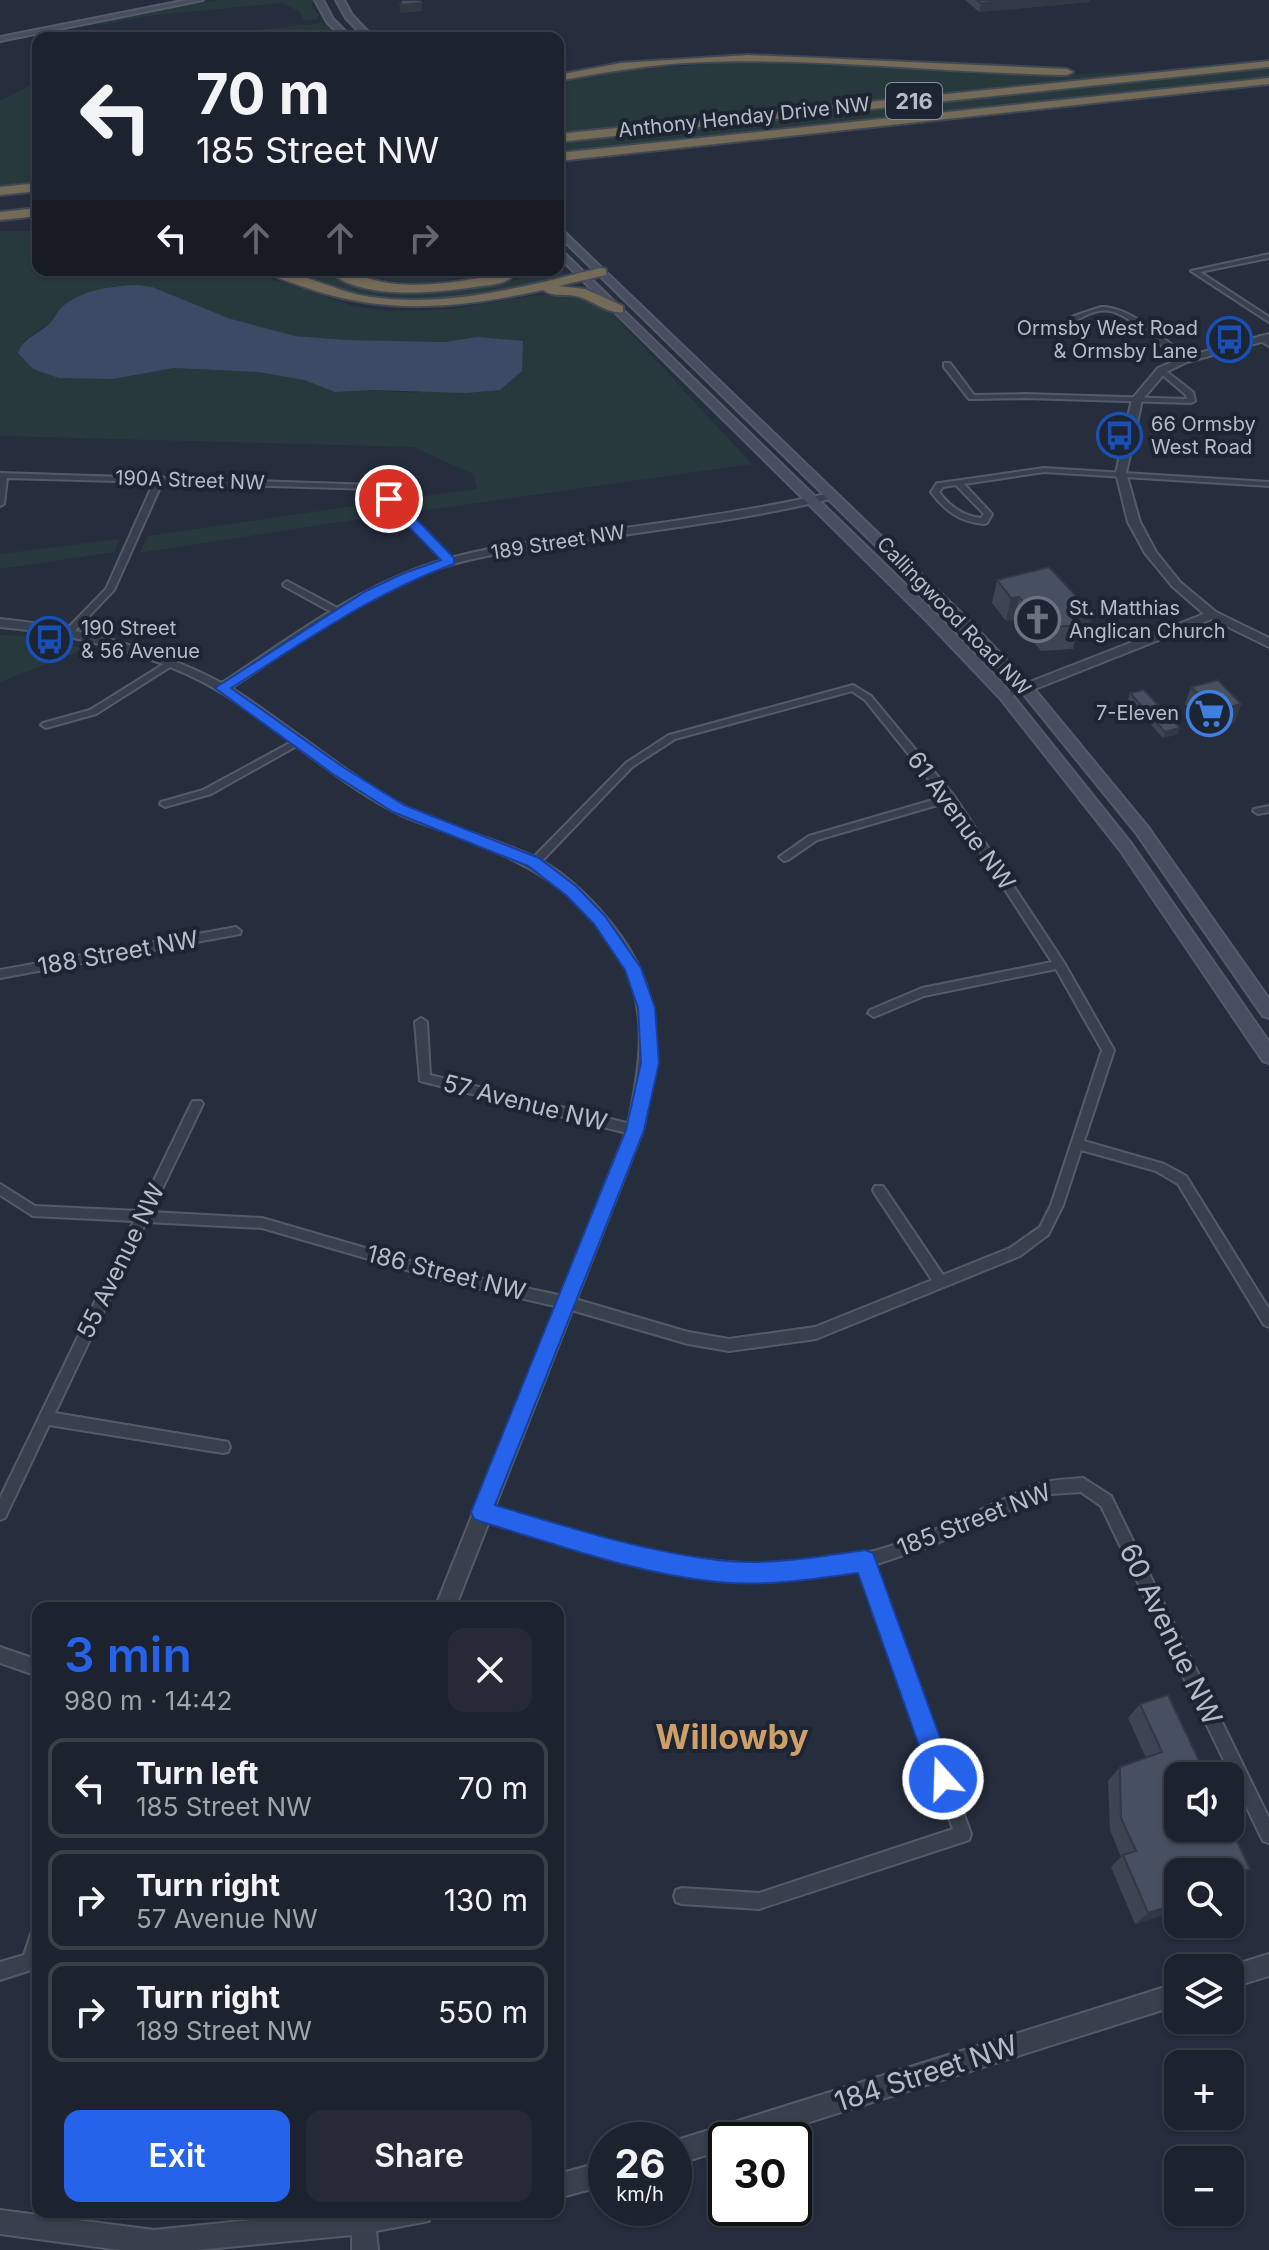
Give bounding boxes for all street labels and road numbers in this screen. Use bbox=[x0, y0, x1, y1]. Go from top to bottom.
road number: 216 bbox=[886, 83, 942, 119]
street label: Anthony Henday Drive NW bbox=[617, 92, 871, 142]
street label: 190A Street NW bbox=[115, 465, 265, 495]
street label: 189 Street NW bbox=[489, 520, 627, 564]
street label: Callingwood Road NW bbox=[872, 532, 1036, 700]
street label: 61 Avenue NW bbox=[901, 746, 1022, 896]
street label: 188 Street NW bbox=[35, 924, 201, 981]
street label: 57 Avenue NW bbox=[440, 1068, 610, 1137]
street label: 55 Avenue NW bbox=[71, 1178, 171, 1343]
street label: 186 Street NW bbox=[364, 1239, 529, 1306]
street label: 185 Street NW bbox=[893, 1477, 1055, 1562]
street label: 60 Avenue NW bbox=[1112, 1538, 1230, 1730]
street label: 184 Street NW bbox=[830, 2027, 1022, 2119]

